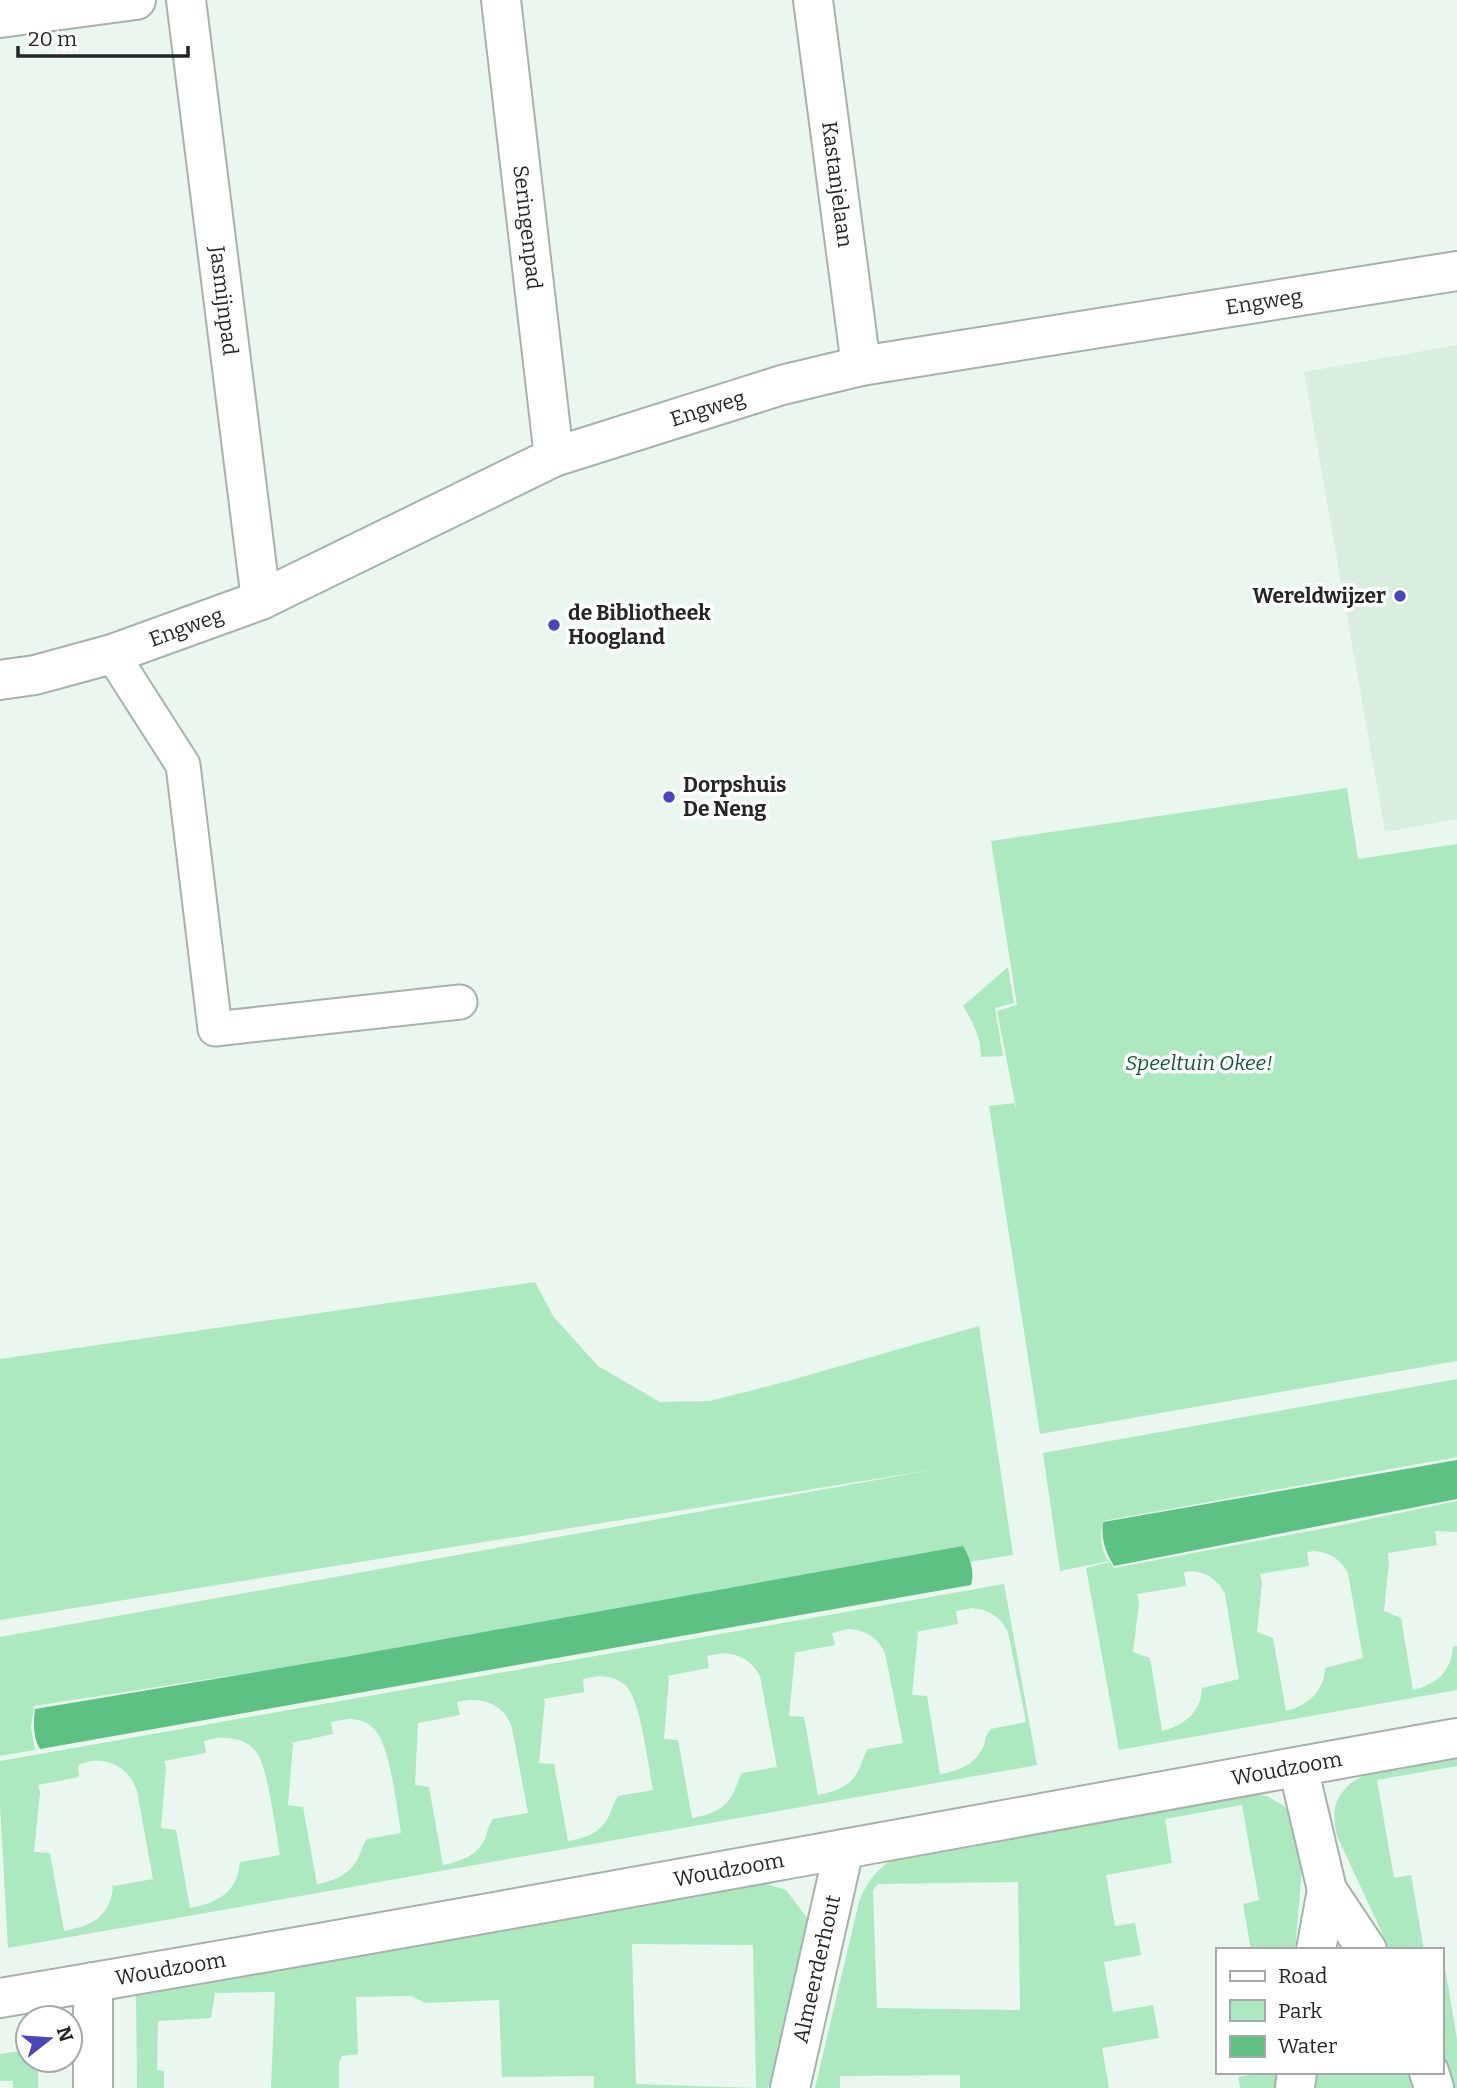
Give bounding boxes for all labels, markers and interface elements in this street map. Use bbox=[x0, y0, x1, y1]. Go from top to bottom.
scale bar bbox=[18, 14, 187, 58]
text: 20 m bbox=[28, 26, 77, 52]
street label: Kastanjelaan bbox=[816, 120, 858, 249]
street label: Seringenpad bbox=[507, 164, 548, 291]
street label: Jasmijnpad bbox=[204, 244, 243, 357]
street label: Engweg bbox=[1224, 283, 1304, 321]
street label: Engweg bbox=[667, 384, 749, 432]
place label: Wereldwijzer bbox=[1252, 583, 1386, 609]
marker: Wereldwijzer bbox=[1392, 588, 1408, 604]
place label: de Bibliotheek Hoogland bbox=[568, 600, 711, 650]
street label: Engweg bbox=[145, 602, 227, 653]
marker: de Bibliotheek Hoogland bbox=[546, 617, 562, 633]
place label: Dorpshuis De Neng bbox=[683, 772, 786, 822]
marker: Dorpshuis De Neng bbox=[661, 789, 677, 805]
park label: Speeltuin Okee! bbox=[1125, 1050, 1273, 1076]
street label: Woudzoom bbox=[1229, 1746, 1344, 1791]
street label: Woudzoom bbox=[671, 1847, 786, 1893]
street label: Almeerderhout bbox=[788, 1892, 846, 2046]
street label: Woudzoom bbox=[113, 1947, 228, 1991]
legend bbox=[1216, 1948, 1443, 2074]
text: Road bbox=[1278, 1963, 1327, 1989]
text: Park bbox=[1278, 1998, 1322, 2024]
north arrow bbox=[14, 2004, 84, 2074]
text: N bbox=[52, 2024, 78, 2045]
text: Water bbox=[1278, 2033, 1337, 2059]

